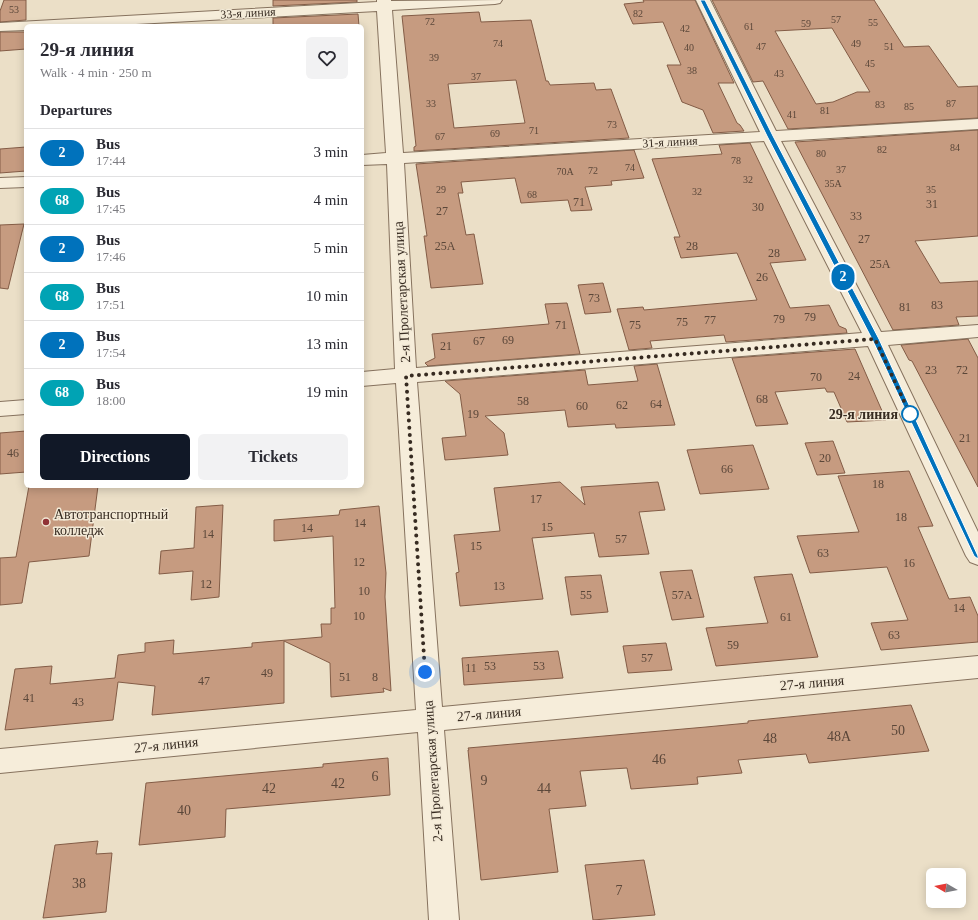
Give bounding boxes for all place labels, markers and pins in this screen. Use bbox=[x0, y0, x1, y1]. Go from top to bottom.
marker: 29-я линия bbox=[901, 405, 919, 423]
place label: 29-я линия bbox=[829, 407, 898, 422]
place label: Автотранспортный колледж bbox=[54, 507, 169, 538]
marker: Автотранспортный колледж bbox=[41, 517, 51, 527]

